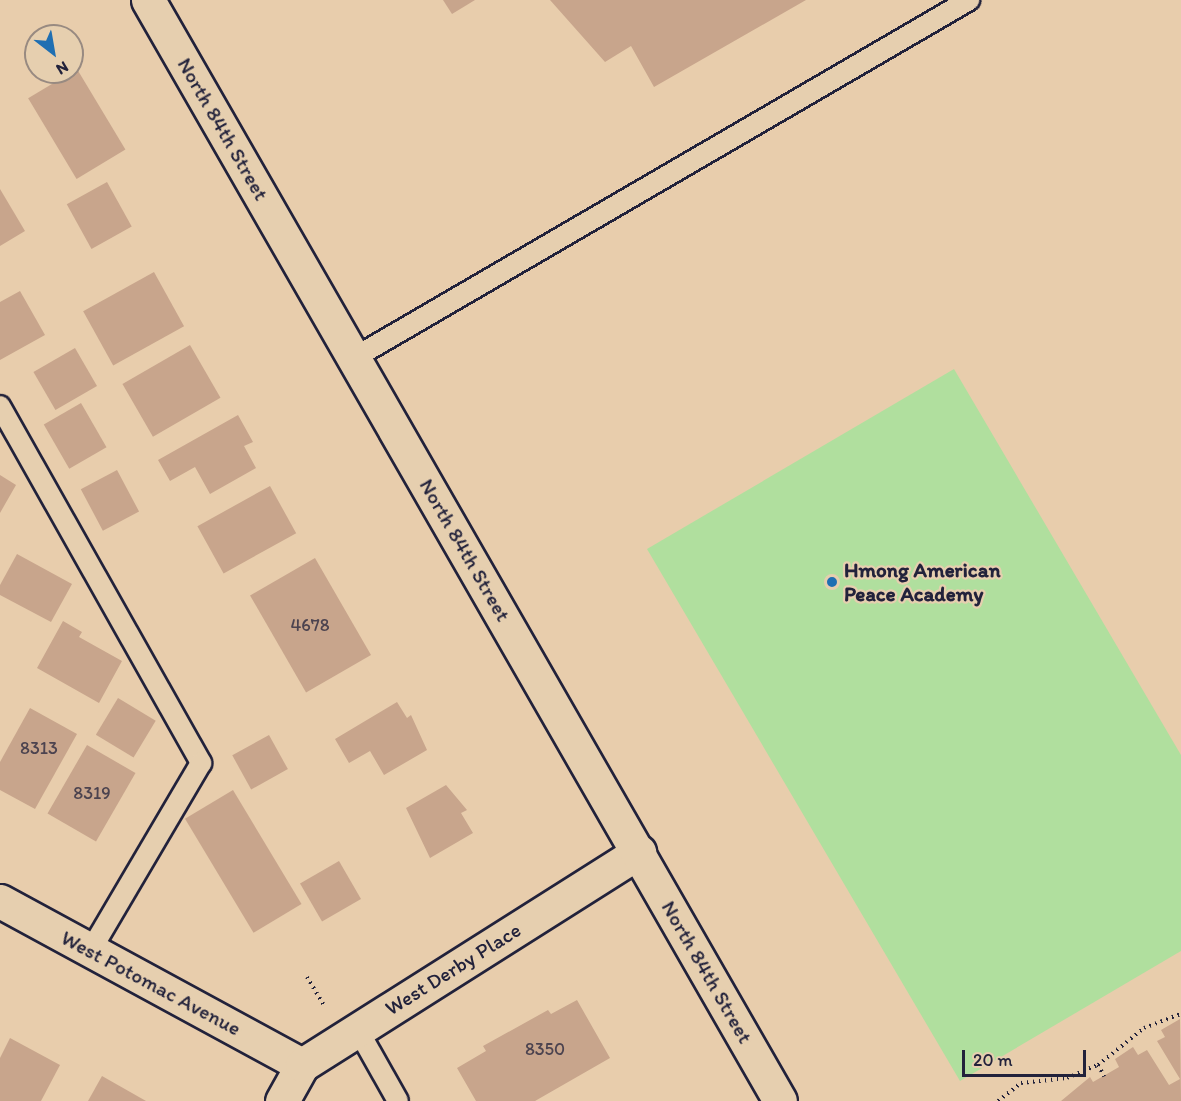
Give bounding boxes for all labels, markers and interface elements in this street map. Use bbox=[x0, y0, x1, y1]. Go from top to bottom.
north arrow bbox=[24, 24, 84, 84]
street label: North 84th Street bbox=[172, 53, 274, 205]
text: N bbox=[53, 57, 72, 79]
street label: North 84th Street bbox=[414, 474, 516, 626]
place label: Hmong American Peace Academy bbox=[844, 557, 1001, 607]
marker: Hmong American Peace Academy bbox=[825, 575, 839, 589]
house number: 4678 bbox=[290, 614, 330, 636]
house number: 8313 bbox=[20, 737, 58, 759]
house number: 8319 bbox=[73, 782, 111, 804]
street label: North 84th Street bbox=[656, 896, 758, 1048]
street label: West Derby Place bbox=[380, 917, 526, 1021]
street label: West Potomac Avenue bbox=[58, 925, 244, 1041]
house number: 8350 bbox=[525, 1038, 565, 1060]
scale bar bbox=[965, 1038, 1090, 1076]
text: 20 m bbox=[973, 1049, 1013, 1071]

